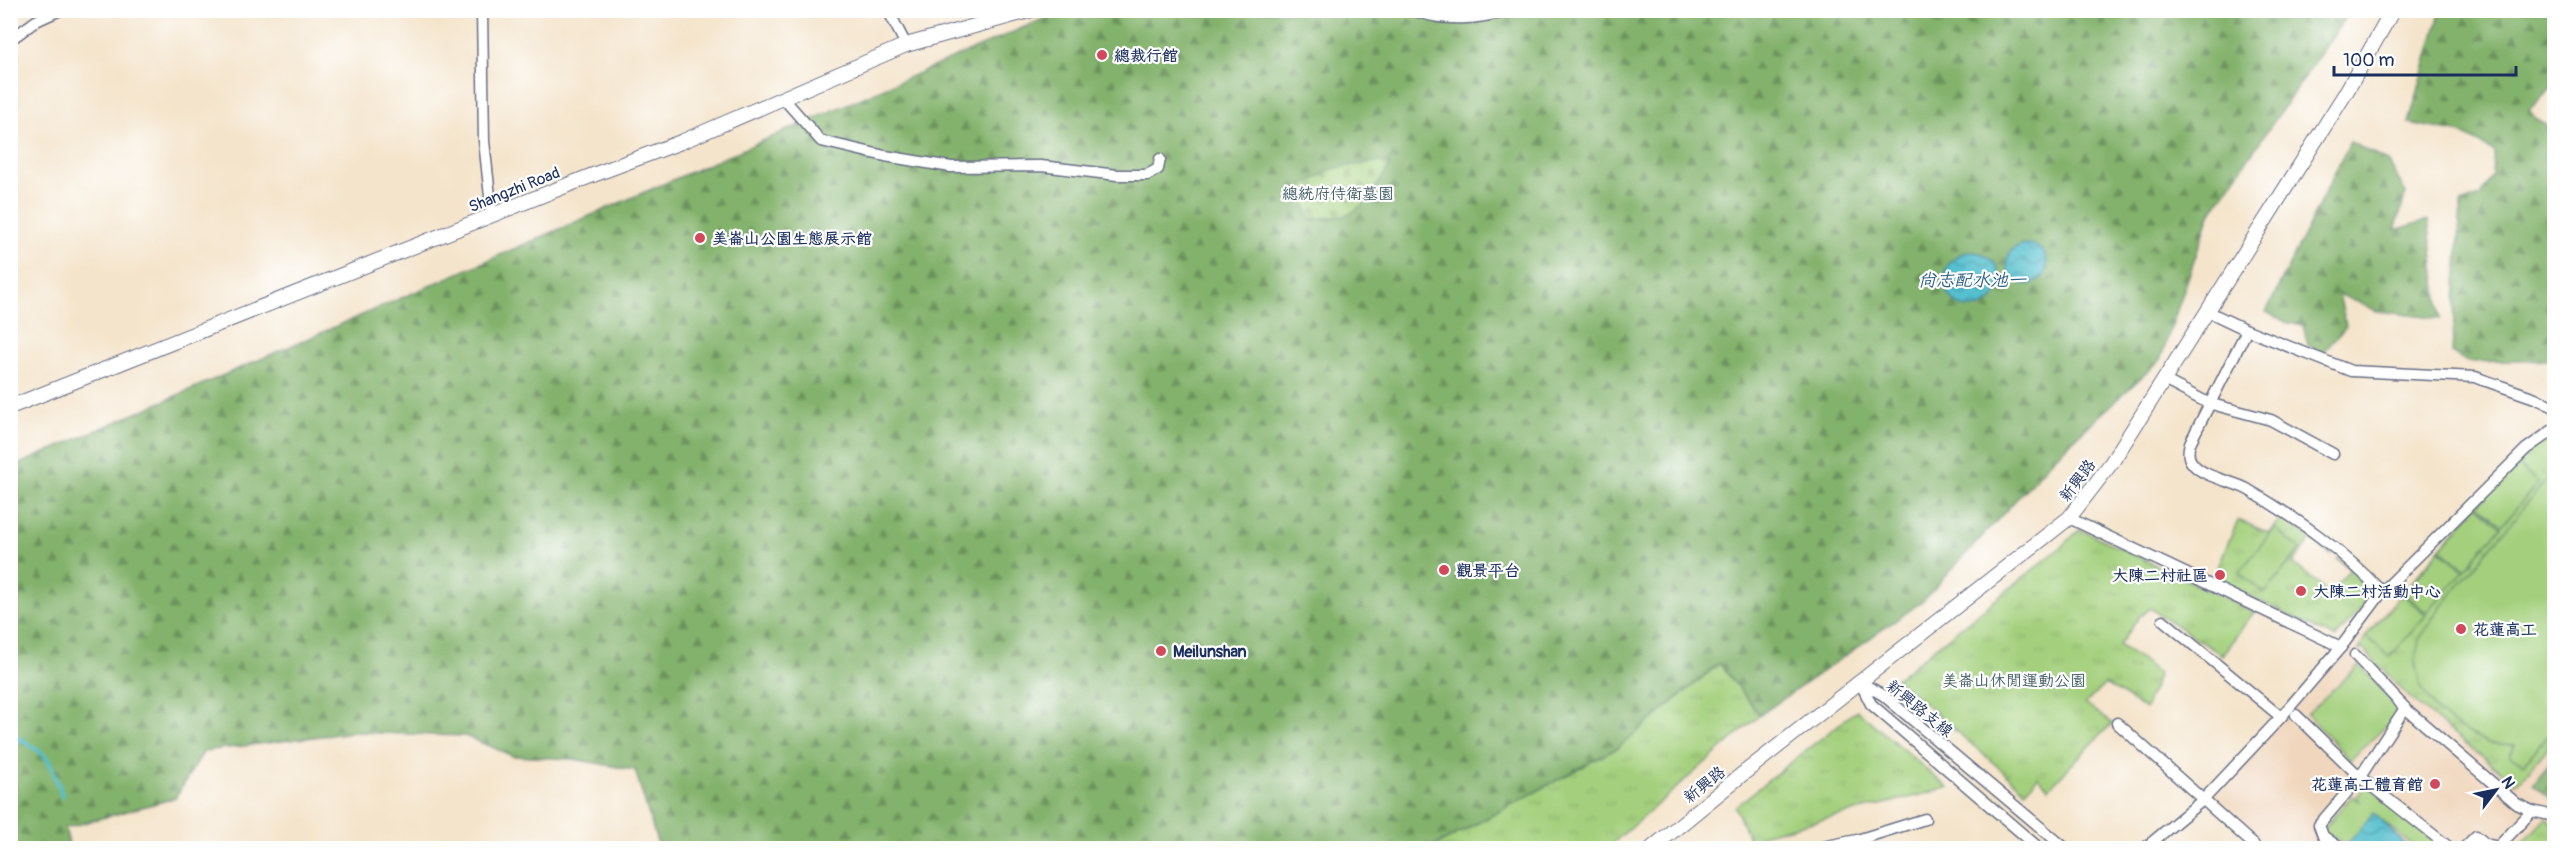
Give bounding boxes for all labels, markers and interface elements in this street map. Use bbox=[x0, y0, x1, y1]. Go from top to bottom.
scale bar bbox=[2334, 39, 2516, 77]
place label: 總裁行館 bbox=[1114, 46, 1178, 66]
marker: 總裁行館 bbox=[1095, 48, 1109, 62]
text: 100 m bbox=[2343, 49, 2395, 72]
street label: Shangzhi Road bbox=[466, 163, 563, 217]
park label: 總統府侍衛墓園 bbox=[1282, 184, 1394, 204]
place label: 美崙山公園生態展示館 bbox=[712, 229, 872, 249]
marker: 美崙山公園生態展示館 bbox=[693, 231, 707, 245]
water label: 尚志配水池一 bbox=[1918, 269, 2027, 292]
street label: 新興路 bbox=[2055, 455, 2100, 506]
place label: 觀景平台 bbox=[1456, 561, 1520, 581]
marker: 觀景平台 bbox=[1437, 563, 1451, 577]
place label: 大陳二村社區 bbox=[2112, 566, 2208, 586]
marker: 大陳二村社區 bbox=[2213, 568, 2227, 582]
place label: 大陳二村活動中心 bbox=[2313, 582, 2441, 602]
marker: 大陳二村活動中心 bbox=[2294, 584, 2308, 598]
place label: 花蓮高工 bbox=[2473, 620, 2537, 640]
marker: 花蓮高工 bbox=[2454, 622, 2468, 636]
place label: Meilunshan bbox=[1173, 642, 1247, 662]
marker: Meilunshan bbox=[1154, 644, 1168, 658]
park label: 美崙山休閒運動公園 bbox=[1942, 671, 2086, 691]
street label: 新興路支線 bbox=[1882, 676, 1957, 742]
north arrow bbox=[2466, 760, 2526, 820]
street label: 新興路 bbox=[1680, 762, 1730, 808]
text: N bbox=[2497, 773, 2519, 793]
place label: 花蓮高工體育館 bbox=[2311, 775, 2423, 795]
marker: 花蓮高工體育館 bbox=[2428, 777, 2442, 791]

